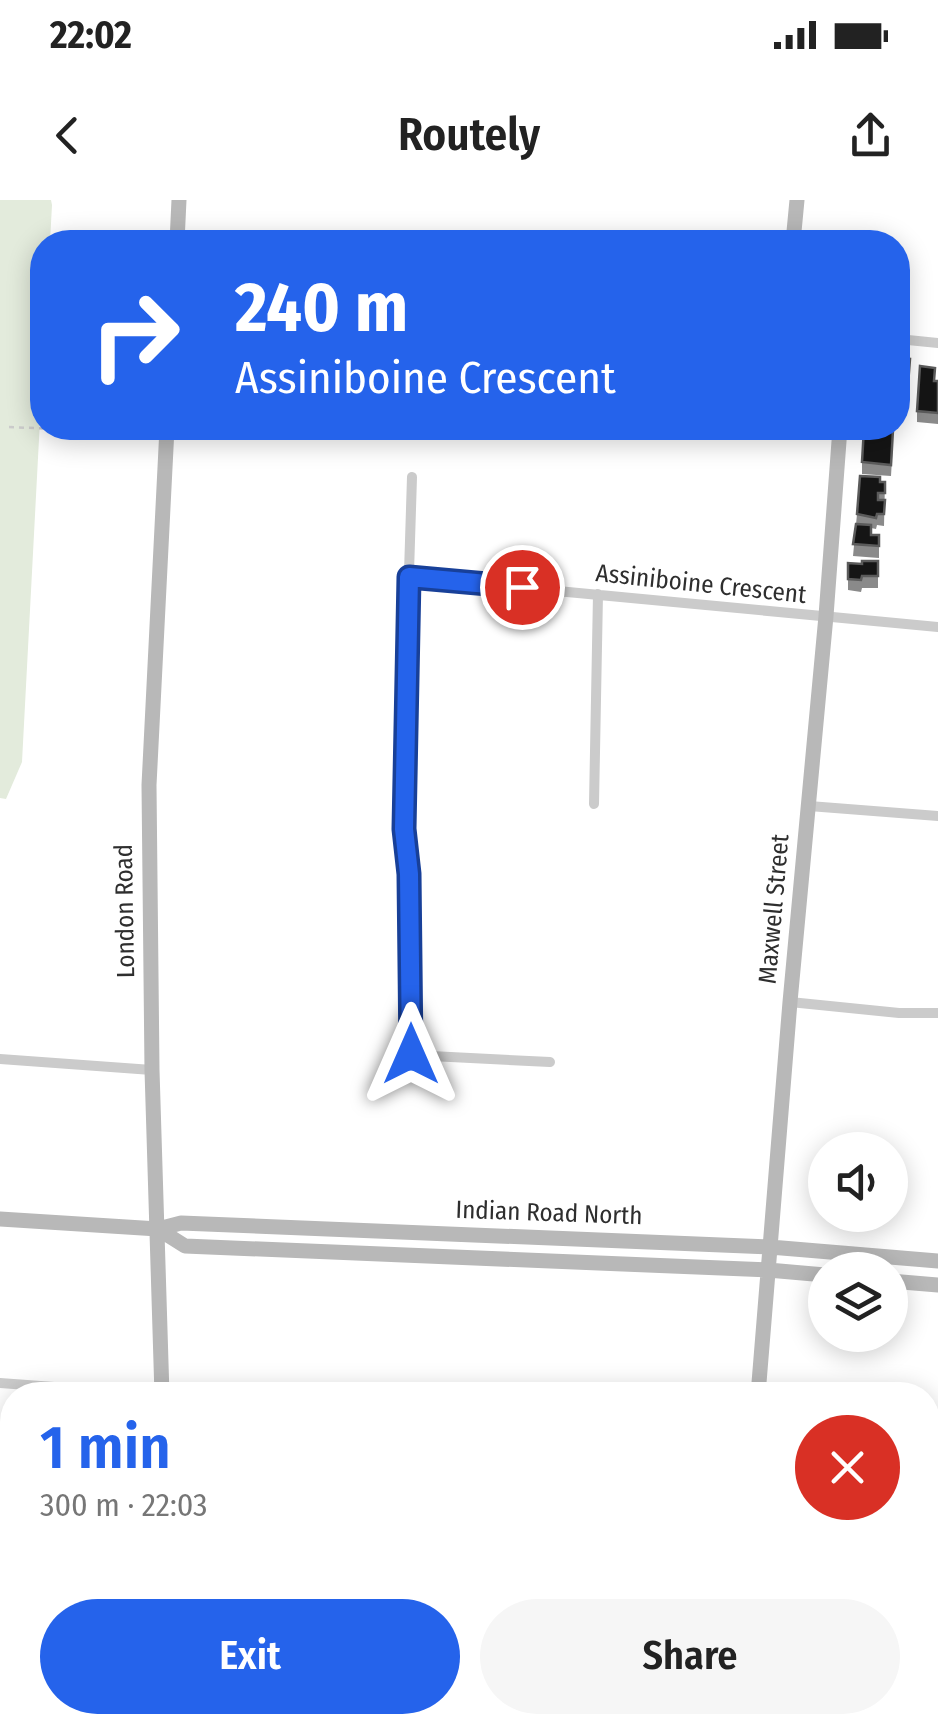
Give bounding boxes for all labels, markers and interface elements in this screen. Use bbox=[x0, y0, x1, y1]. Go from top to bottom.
text: 22:02 bbox=[50, 12, 132, 58]
icon: back bbox=[40, 108, 95, 163]
text: Routely bbox=[398, 108, 540, 162]
icon: share bbox=[843, 108, 898, 163]
text: 240 m bbox=[235, 266, 408, 350]
icon: right bbox=[70, 270, 200, 400]
text: Assiniboine Crescent bbox=[235, 351, 616, 405]
pin bbox=[480, 545, 565, 630]
street label: Assiniboine Crescent bbox=[594, 558, 809, 610]
icon: arrive bbox=[495, 560, 550, 615]
street label: Maxwell Street bbox=[753, 832, 796, 985]
street label: London Road bbox=[109, 844, 141, 978]
position arrow bbox=[359, 1002, 463, 1106]
map controls bbox=[808, 1132, 908, 1352]
button: sound bbox=[808, 1132, 908, 1232]
street label: Indian Road North bbox=[455, 1195, 643, 1231]
button: layers bbox=[808, 1252, 908, 1352]
text: 1 min bbox=[40, 1412, 171, 1484]
button: close bbox=[795, 1415, 900, 1520]
text: 300 m · 22:03 bbox=[40, 1486, 208, 1524]
button: Exit bbox=[40, 1599, 460, 1714]
button: Share bbox=[480, 1599, 900, 1714]

